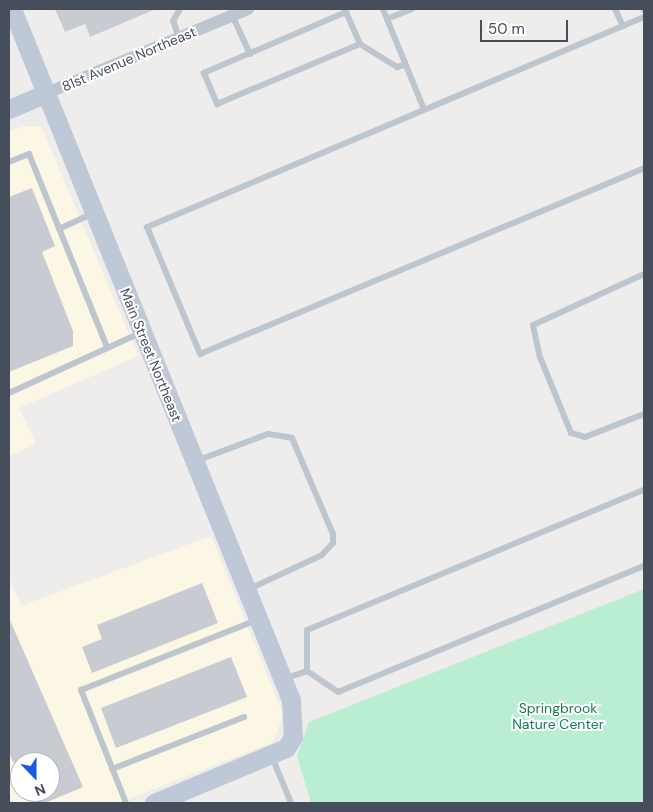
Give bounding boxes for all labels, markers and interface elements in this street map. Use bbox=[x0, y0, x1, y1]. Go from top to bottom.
scale bar bbox=[483, 10, 570, 42]
text: 50 m bbox=[488, 19, 525, 39]
street label: 81st Avenue Northeast bbox=[59, 23, 199, 95]
street label: Main Street Northeast bbox=[117, 286, 185, 424]
park label: Springbrook Nature Center bbox=[512, 700, 604, 732]
north arrow bbox=[10, 752, 60, 802]
text: N bbox=[32, 780, 48, 800]

